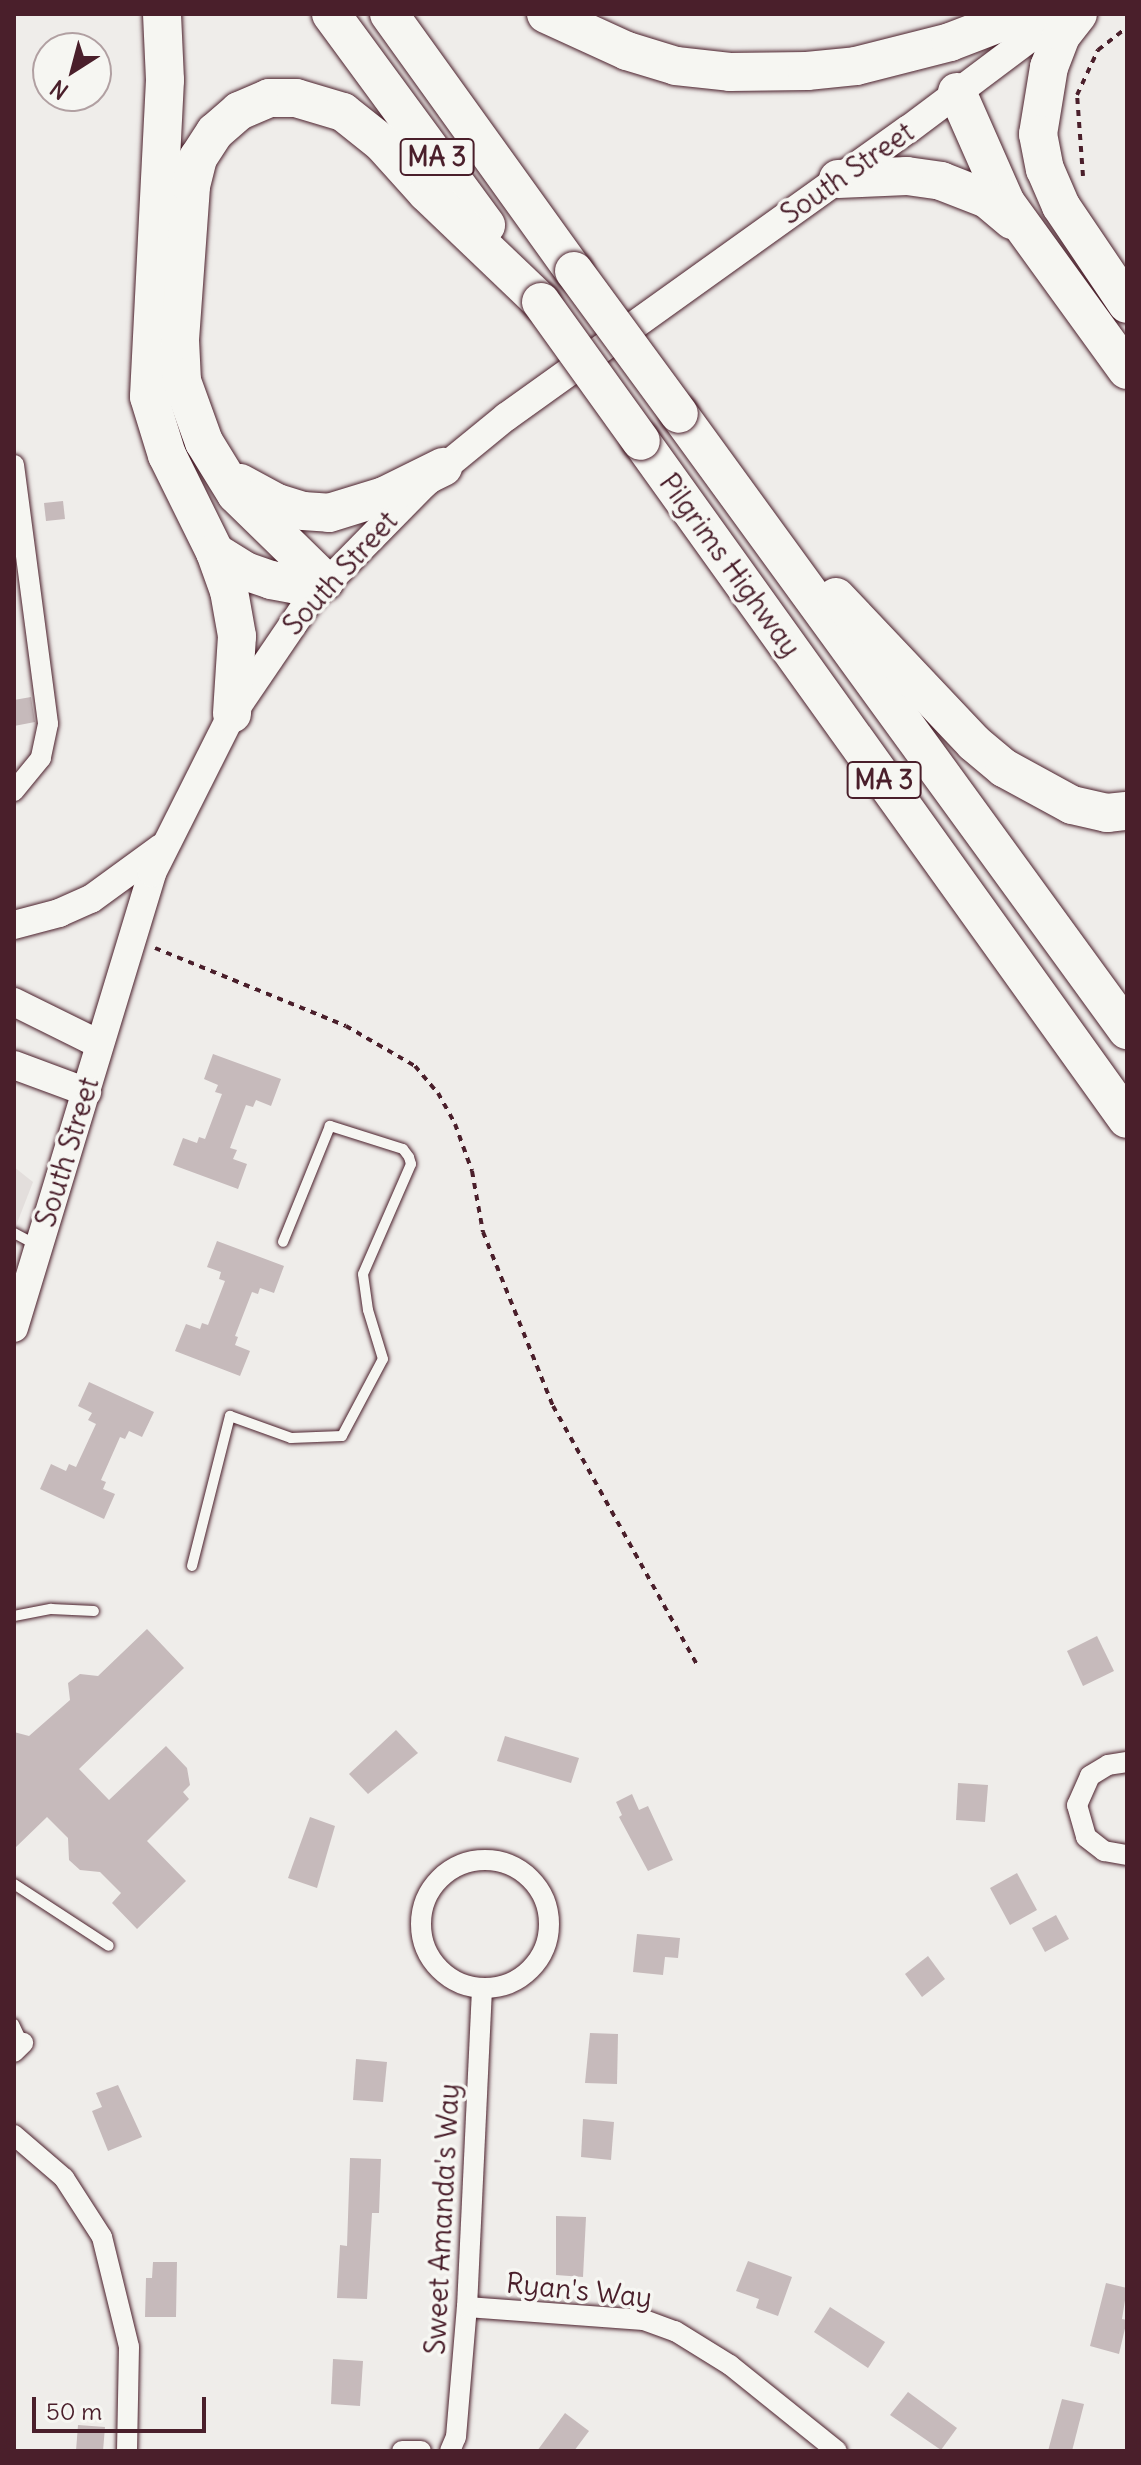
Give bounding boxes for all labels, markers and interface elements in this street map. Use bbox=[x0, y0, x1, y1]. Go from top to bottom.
north arrow bbox=[32, 32, 112, 112]
text: N bbox=[45, 74, 73, 106]
street label: South Street bbox=[774, 115, 920, 231]
road number: MA 3 bbox=[399, 135, 475, 179]
street label: Pilgrims Highway bbox=[652, 467, 808, 663]
street label: South Street bbox=[276, 504, 404, 642]
road number: MA 3 bbox=[846, 758, 922, 802]
street label: South Street bbox=[28, 1073, 106, 1231]
street label: Sweet Amanda's Way bbox=[418, 2082, 466, 2356]
street label: Ryan's Way bbox=[504, 2266, 654, 2314]
scale bar bbox=[36, 2381, 210, 2431]
text: 50 m bbox=[46, 2396, 102, 2426]

